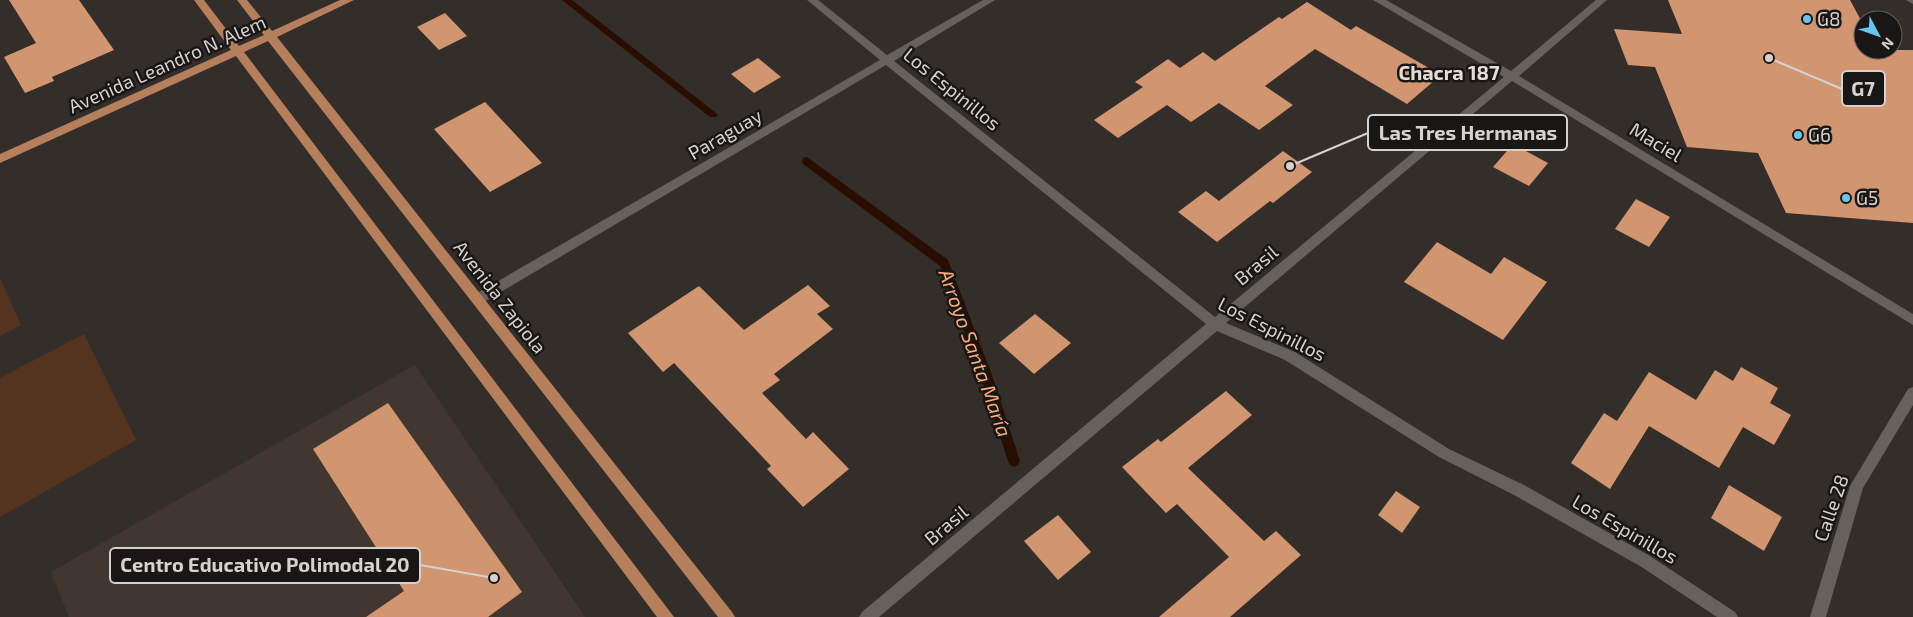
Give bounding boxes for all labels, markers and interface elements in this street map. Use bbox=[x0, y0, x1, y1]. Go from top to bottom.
place label: G8 bbox=[1817, 7, 1840, 30]
street label: Avenida Leandro N. Alem bbox=[65, 10, 269, 117]
north arrow bbox=[1853, 10, 1903, 60]
marker: G8 bbox=[1801, 13, 1813, 25]
text: N bbox=[1878, 34, 1898, 53]
street label: Los Espinillos bbox=[899, 43, 1005, 135]
district label: Chacra 187 bbox=[1398, 60, 1500, 84]
callout: G7 bbox=[1842, 71, 1885, 106]
text: G7 bbox=[1851, 76, 1875, 100]
street label: Paraguay bbox=[684, 103, 766, 164]
callout: Las Tres Hermanas bbox=[1368, 115, 1567, 150]
street label: Maciel bbox=[1626, 117, 1687, 166]
text: Las Tres Hermanas bbox=[1379, 120, 1557, 144]
place label: G6 bbox=[1808, 123, 1831, 146]
marker: G6 bbox=[1792, 129, 1804, 141]
place label: G5 bbox=[1856, 186, 1878, 209]
marker: G5 bbox=[1840, 192, 1852, 204]
street label: Avenida Zapiola bbox=[449, 236, 552, 358]
street label: Brasil bbox=[1229, 240, 1282, 289]
water label: Arroyo Santa María bbox=[933, 265, 1017, 440]
street label: Los Espinillos bbox=[1214, 292, 1330, 366]
street label: Calle 28 bbox=[1808, 471, 1853, 544]
street label: Los Espinillos bbox=[1568, 489, 1682, 568]
street label: Brasil bbox=[919, 500, 972, 549]
callout: Centro Educativo Polimodal 20 bbox=[110, 548, 420, 583]
text: Centro Educativo Polimodal 20 bbox=[120, 552, 410, 576]

